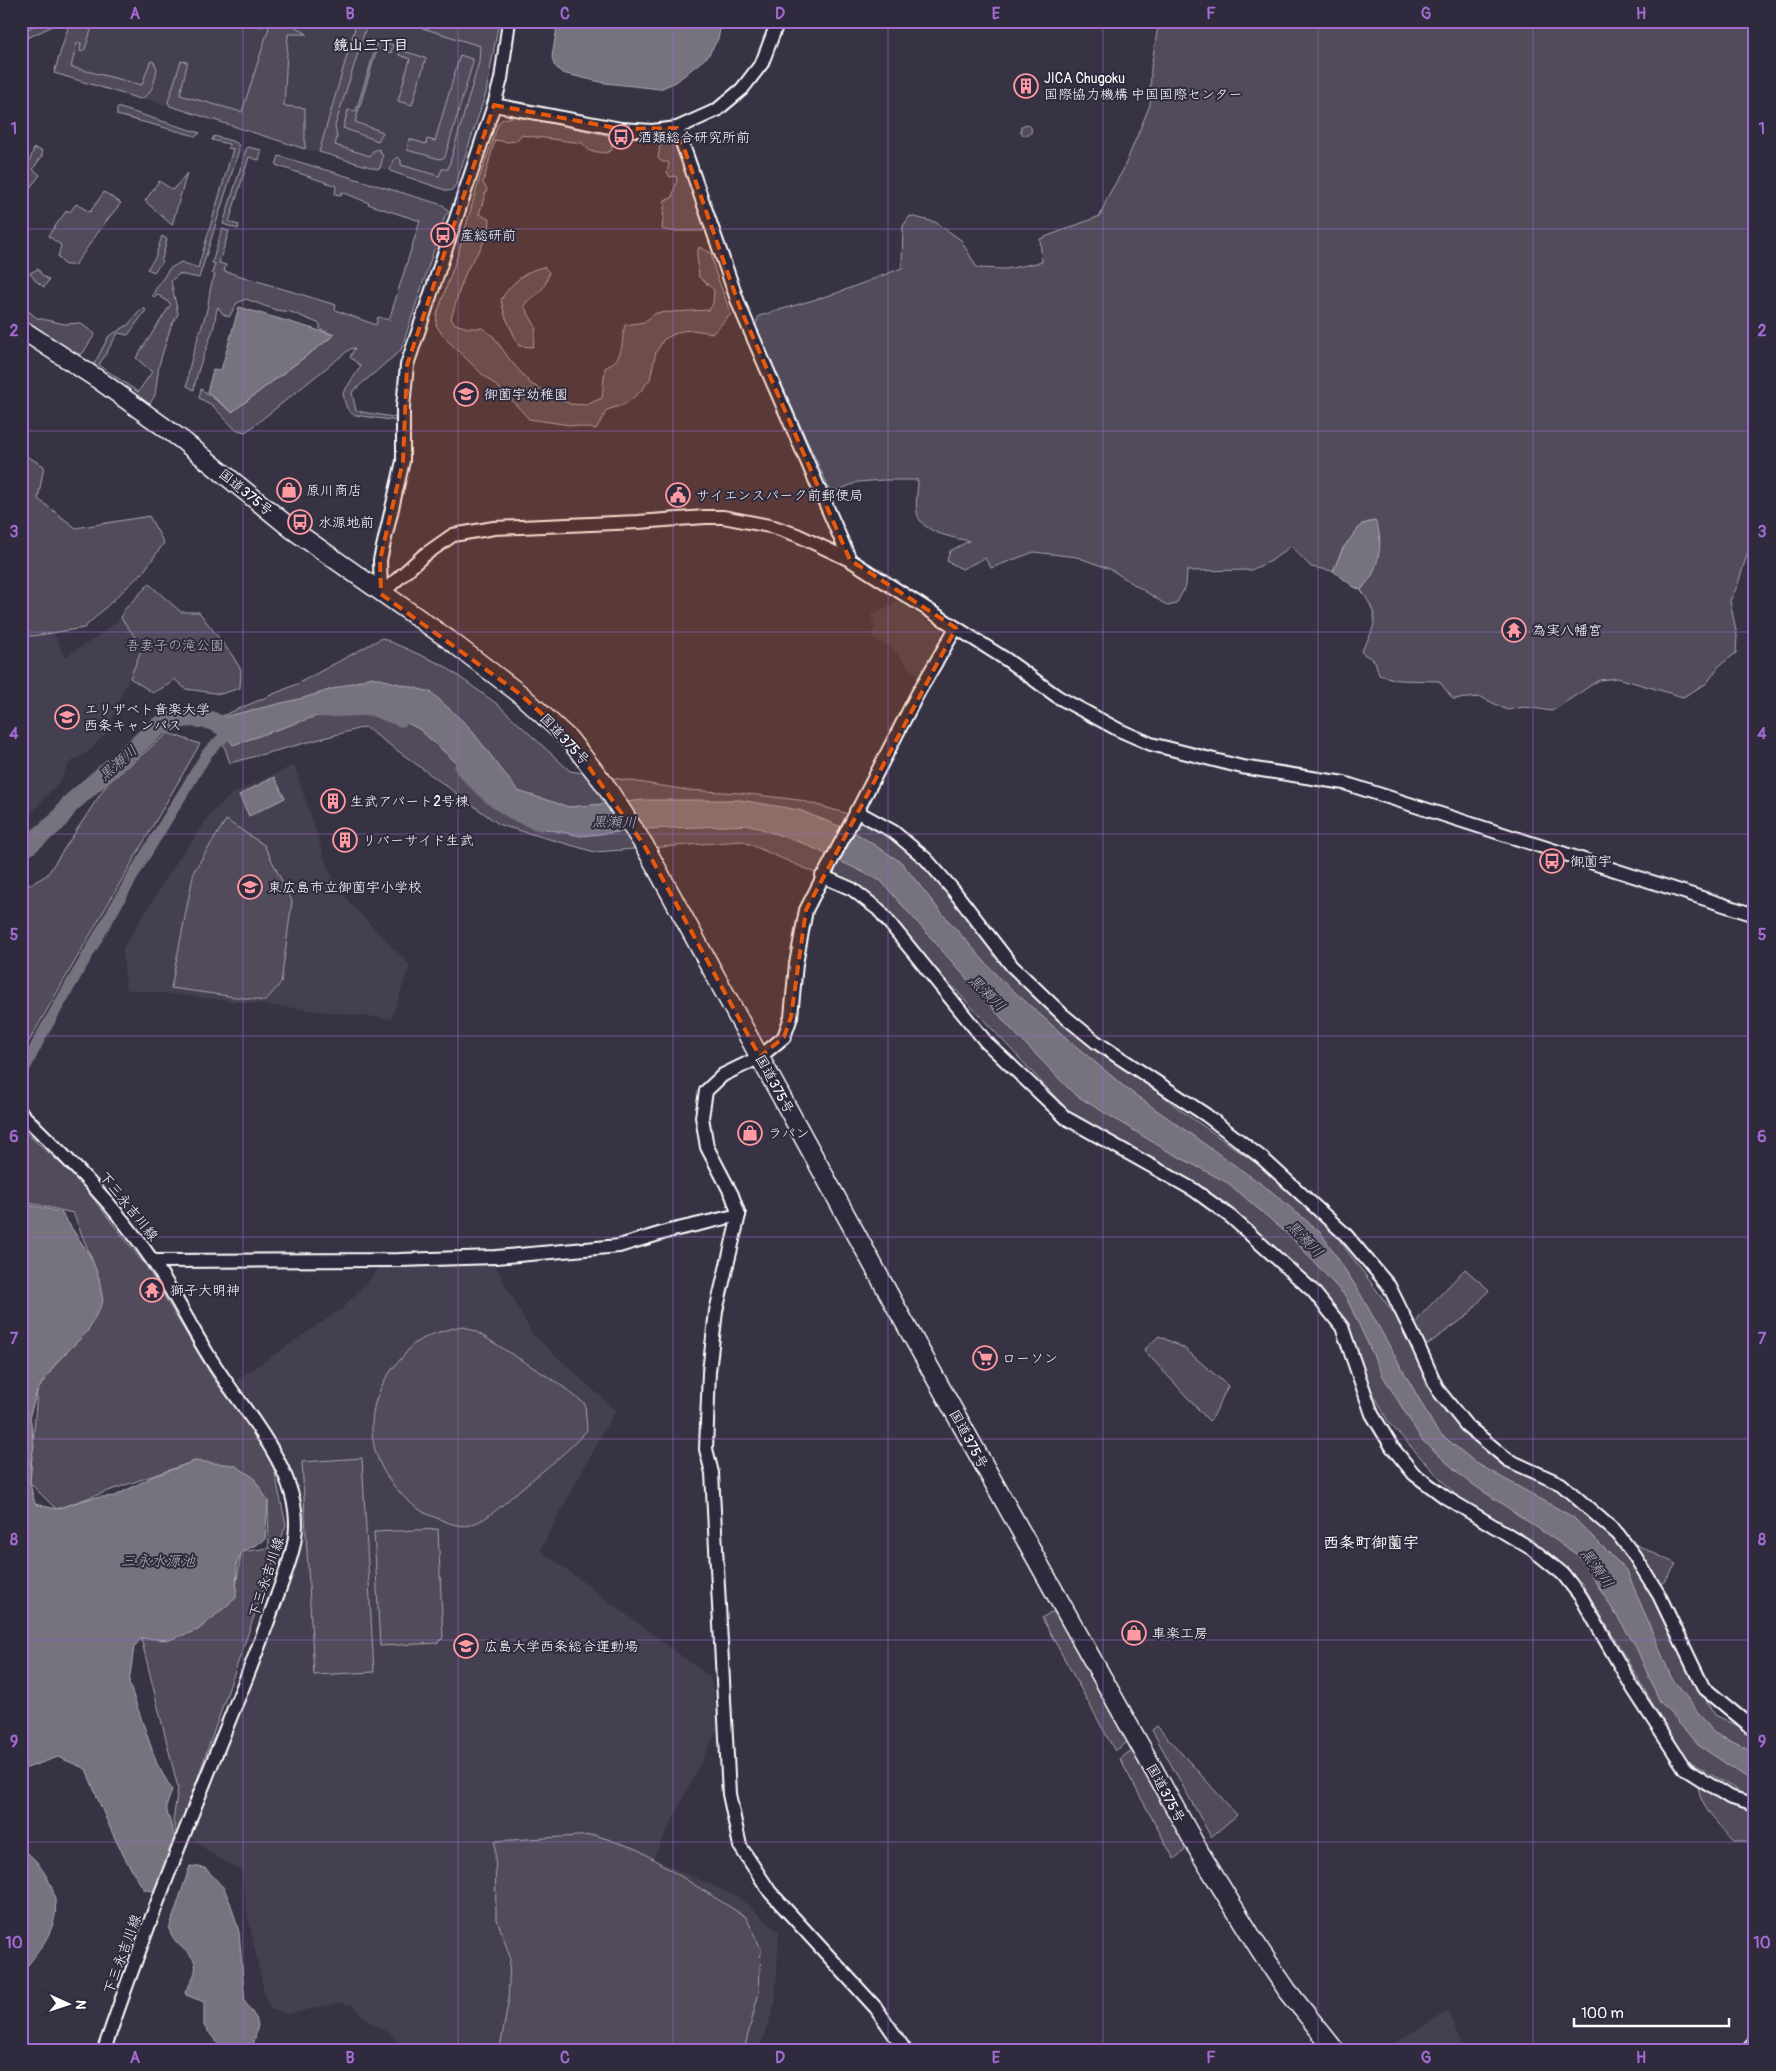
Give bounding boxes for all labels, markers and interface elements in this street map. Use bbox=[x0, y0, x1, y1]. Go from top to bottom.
text: A bbox=[130, 4, 141, 24]
text: B bbox=[345, 4, 355, 24]
text: C bbox=[560, 4, 570, 24]
text: D bbox=[775, 4, 785, 24]
text: E bbox=[992, 4, 1001, 24]
text: F bbox=[1206, 4, 1216, 24]
text: G bbox=[1421, 4, 1432, 24]
text: H bbox=[1636, 4, 1646, 24]
district label: 鏡山三丁目 bbox=[333, 36, 409, 55]
place label: JICA Chugoku 国際協力機構 中国国際センター bbox=[1044, 70, 1242, 103]
building icon: JICA Chugoku 国際協力機構 中国国際センター bbox=[1013, 73, 1039, 99]
text: 1 bbox=[11, 119, 17, 139]
text: 1 bbox=[1759, 119, 1765, 139]
bus stop icon: 酒類総合研究所前 bbox=[608, 124, 634, 150]
place label: 酒類総合研究所前 bbox=[638, 129, 750, 146]
bus stop icon: 産総研前 bbox=[430, 222, 456, 248]
place label: 産総研前 bbox=[460, 227, 516, 244]
text: 2 bbox=[10, 321, 19, 341]
text: 2 bbox=[1758, 321, 1767, 341]
school or university icon: 御薗宇幼稚園 bbox=[453, 381, 479, 407]
place label: 御薗宇幼稚園 bbox=[484, 386, 568, 403]
street label: 国道375号 bbox=[215, 465, 276, 519]
shop icon: 原川商店 bbox=[276, 477, 302, 503]
place label: 原川商店 bbox=[306, 482, 362, 499]
public building icon: サイエンスパーク前郵便局 bbox=[665, 482, 691, 508]
place label: サイエンスパーク前郵便局 bbox=[696, 487, 863, 504]
bus stop icon: 水源地前 bbox=[287, 509, 313, 535]
place label: 水源地前 bbox=[318, 514, 374, 531]
text: 3 bbox=[10, 522, 19, 542]
text: 3 bbox=[1758, 522, 1767, 542]
temple icon: 為実八幡宮 bbox=[1501, 617, 1527, 643]
place label: 為実八幡宮 bbox=[1532, 622, 1602, 639]
park label: 吾妻子の滝公園 bbox=[126, 637, 224, 654]
place label: エリザベト音楽大学 西条キャンパス bbox=[84, 701, 210, 734]
school or university icon: エリザベト音楽大学 西条キャンパス bbox=[54, 704, 80, 730]
street label: 国道375号 bbox=[536, 710, 593, 769]
text: 4 bbox=[9, 724, 19, 744]
text: 4 bbox=[1757, 724, 1767, 744]
water label: 黒瀬川 bbox=[95, 741, 142, 785]
building icon: 生武アパート2号棟 bbox=[320, 788, 346, 814]
place label: 生武アパート2号棟 bbox=[350, 793, 470, 810]
water label: 黒瀬川 bbox=[591, 813, 637, 832]
building icon: リバーサイド生武 bbox=[332, 827, 358, 853]
place label: リバーサイド生武 bbox=[362, 832, 474, 849]
bus stop icon: 御薗宇 bbox=[1539, 848, 1565, 874]
place label: 御薗宇 bbox=[1570, 853, 1612, 870]
school or university icon: 東広島市立御薗宇小学校 bbox=[237, 874, 263, 900]
place label: 東広島市立御薗宇小学校 bbox=[268, 879, 422, 896]
text: 5 bbox=[10, 925, 19, 945]
text: 5 bbox=[1758, 925, 1767, 945]
water label: 黒瀬川 bbox=[964, 971, 1009, 1016]
street label: 国道375号 bbox=[751, 1052, 798, 1117]
shop icon: ラパン bbox=[737, 1120, 763, 1146]
place label: ラパン bbox=[768, 1125, 809, 1142]
text: 6 bbox=[9, 1127, 19, 1147]
text: 6 bbox=[1757, 1127, 1767, 1147]
street label: 下三永吉川線 bbox=[96, 1168, 162, 1244]
water label: 黒瀬川 bbox=[1282, 1217, 1327, 1262]
temple icon: 獅子大明神 bbox=[139, 1277, 165, 1303]
place label: 獅子大明神 bbox=[170, 1282, 240, 1299]
text: 7 bbox=[10, 1329, 19, 1349]
text: 7 bbox=[1758, 1329, 1767, 1349]
supermarket icon: ローソン bbox=[972, 1345, 998, 1371]
place label: ローソン bbox=[1002, 1350, 1058, 1367]
street label: 国道375号 bbox=[945, 1407, 992, 1472]
text: 8 bbox=[10, 1530, 18, 1550]
text: 8 bbox=[1758, 1530, 1766, 1550]
district label: 西条町御薗宇 bbox=[1323, 1533, 1419, 1553]
street label: 下三永吉川線 bbox=[245, 1535, 288, 1620]
water label: 黒瀬川 bbox=[1576, 1544, 1617, 1592]
water label: 三永水源池 bbox=[120, 1552, 196, 1571]
shop icon: 車楽工房 bbox=[1121, 1620, 1147, 1646]
place label: 車楽工房 bbox=[1152, 1625, 1208, 1642]
school or university icon: 広島大学西条総合運動場 bbox=[453, 1633, 479, 1659]
place label: 広島大学西条総合運動場 bbox=[484, 1638, 638, 1655]
text: 9 bbox=[10, 1732, 18, 1752]
text: 9 bbox=[1758, 1732, 1766, 1752]
street label: 国道375号 bbox=[1142, 1761, 1189, 1826]
street label: 下三永吉川線 bbox=[100, 1912, 145, 1997]
text: 10 bbox=[5, 1933, 23, 1953]
text: 10 bbox=[1753, 1933, 1771, 1953]
north arrow bbox=[42, 1978, 92, 2028]
scale bar bbox=[1574, 1996, 1728, 2028]
text: N bbox=[72, 1999, 89, 2010]
text: 100 m bbox=[1581, 2004, 1624, 2023]
text: A bbox=[130, 2048, 141, 2068]
text: B bbox=[345, 2048, 355, 2068]
text: C bbox=[560, 2048, 570, 2068]
text: D bbox=[775, 2048, 785, 2068]
text: E bbox=[992, 2048, 1001, 2068]
text: F bbox=[1206, 2048, 1216, 2068]
text: G bbox=[1421, 2048, 1432, 2068]
text: H bbox=[1636, 2048, 1646, 2068]

